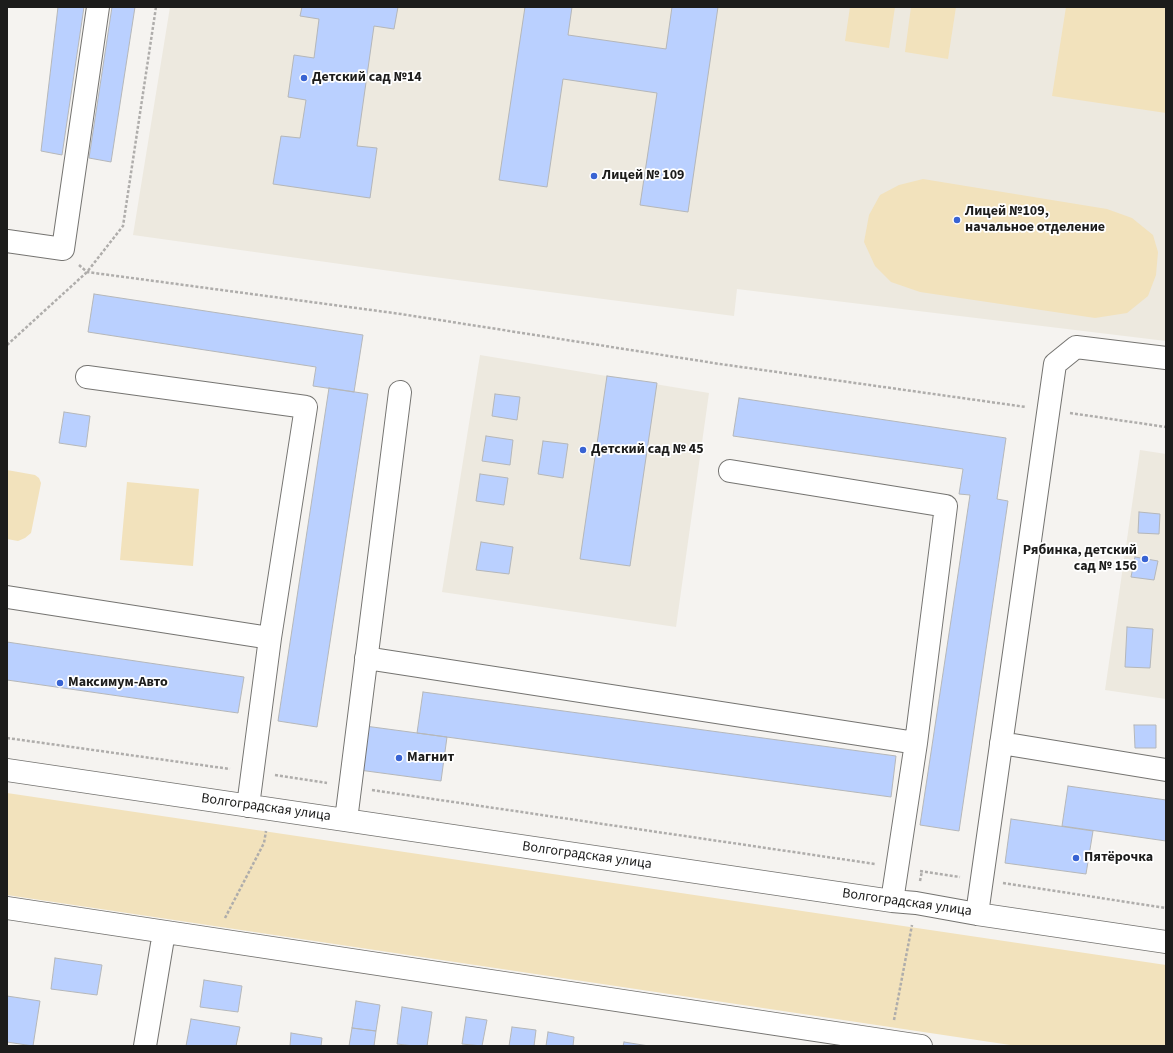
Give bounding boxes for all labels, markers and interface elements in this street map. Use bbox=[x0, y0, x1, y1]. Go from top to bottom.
place label: Детский сад №14 bbox=[312, 70, 422, 86]
marker: Детский сад №14 bbox=[299, 73, 309, 83]
place label: Лицей № 109 bbox=[602, 168, 684, 184]
marker: Лицей № 109 bbox=[589, 171, 599, 181]
place label: Лицей №109, начальное отделение bbox=[965, 204, 1105, 236]
marker: Лицей №109, начальное отделение bbox=[952, 215, 962, 225]
place label: Детский сад № 45 bbox=[591, 442, 704, 458]
marker: Детский сад № 45 bbox=[578, 445, 588, 455]
place label: Рябинка, детский сад № 156 bbox=[1023, 543, 1137, 576]
marker: Рябинка, детский сад № 156 bbox=[1140, 554, 1150, 564]
place label: Максимум-Авто bbox=[68, 675, 168, 691]
marker: Максимум-Авто bbox=[55, 678, 65, 688]
place label: Магнит bbox=[407, 750, 454, 766]
marker: Магнит bbox=[394, 753, 404, 763]
street label: Волгоградская улица bbox=[200, 791, 332, 825]
street label: Волгоградская улица bbox=[521, 839, 653, 873]
place label: Пятёрочка bbox=[1084, 850, 1153, 866]
marker: Пятёрочка bbox=[1071, 853, 1081, 863]
street label: Волгоградская улица bbox=[841, 886, 973, 920]

